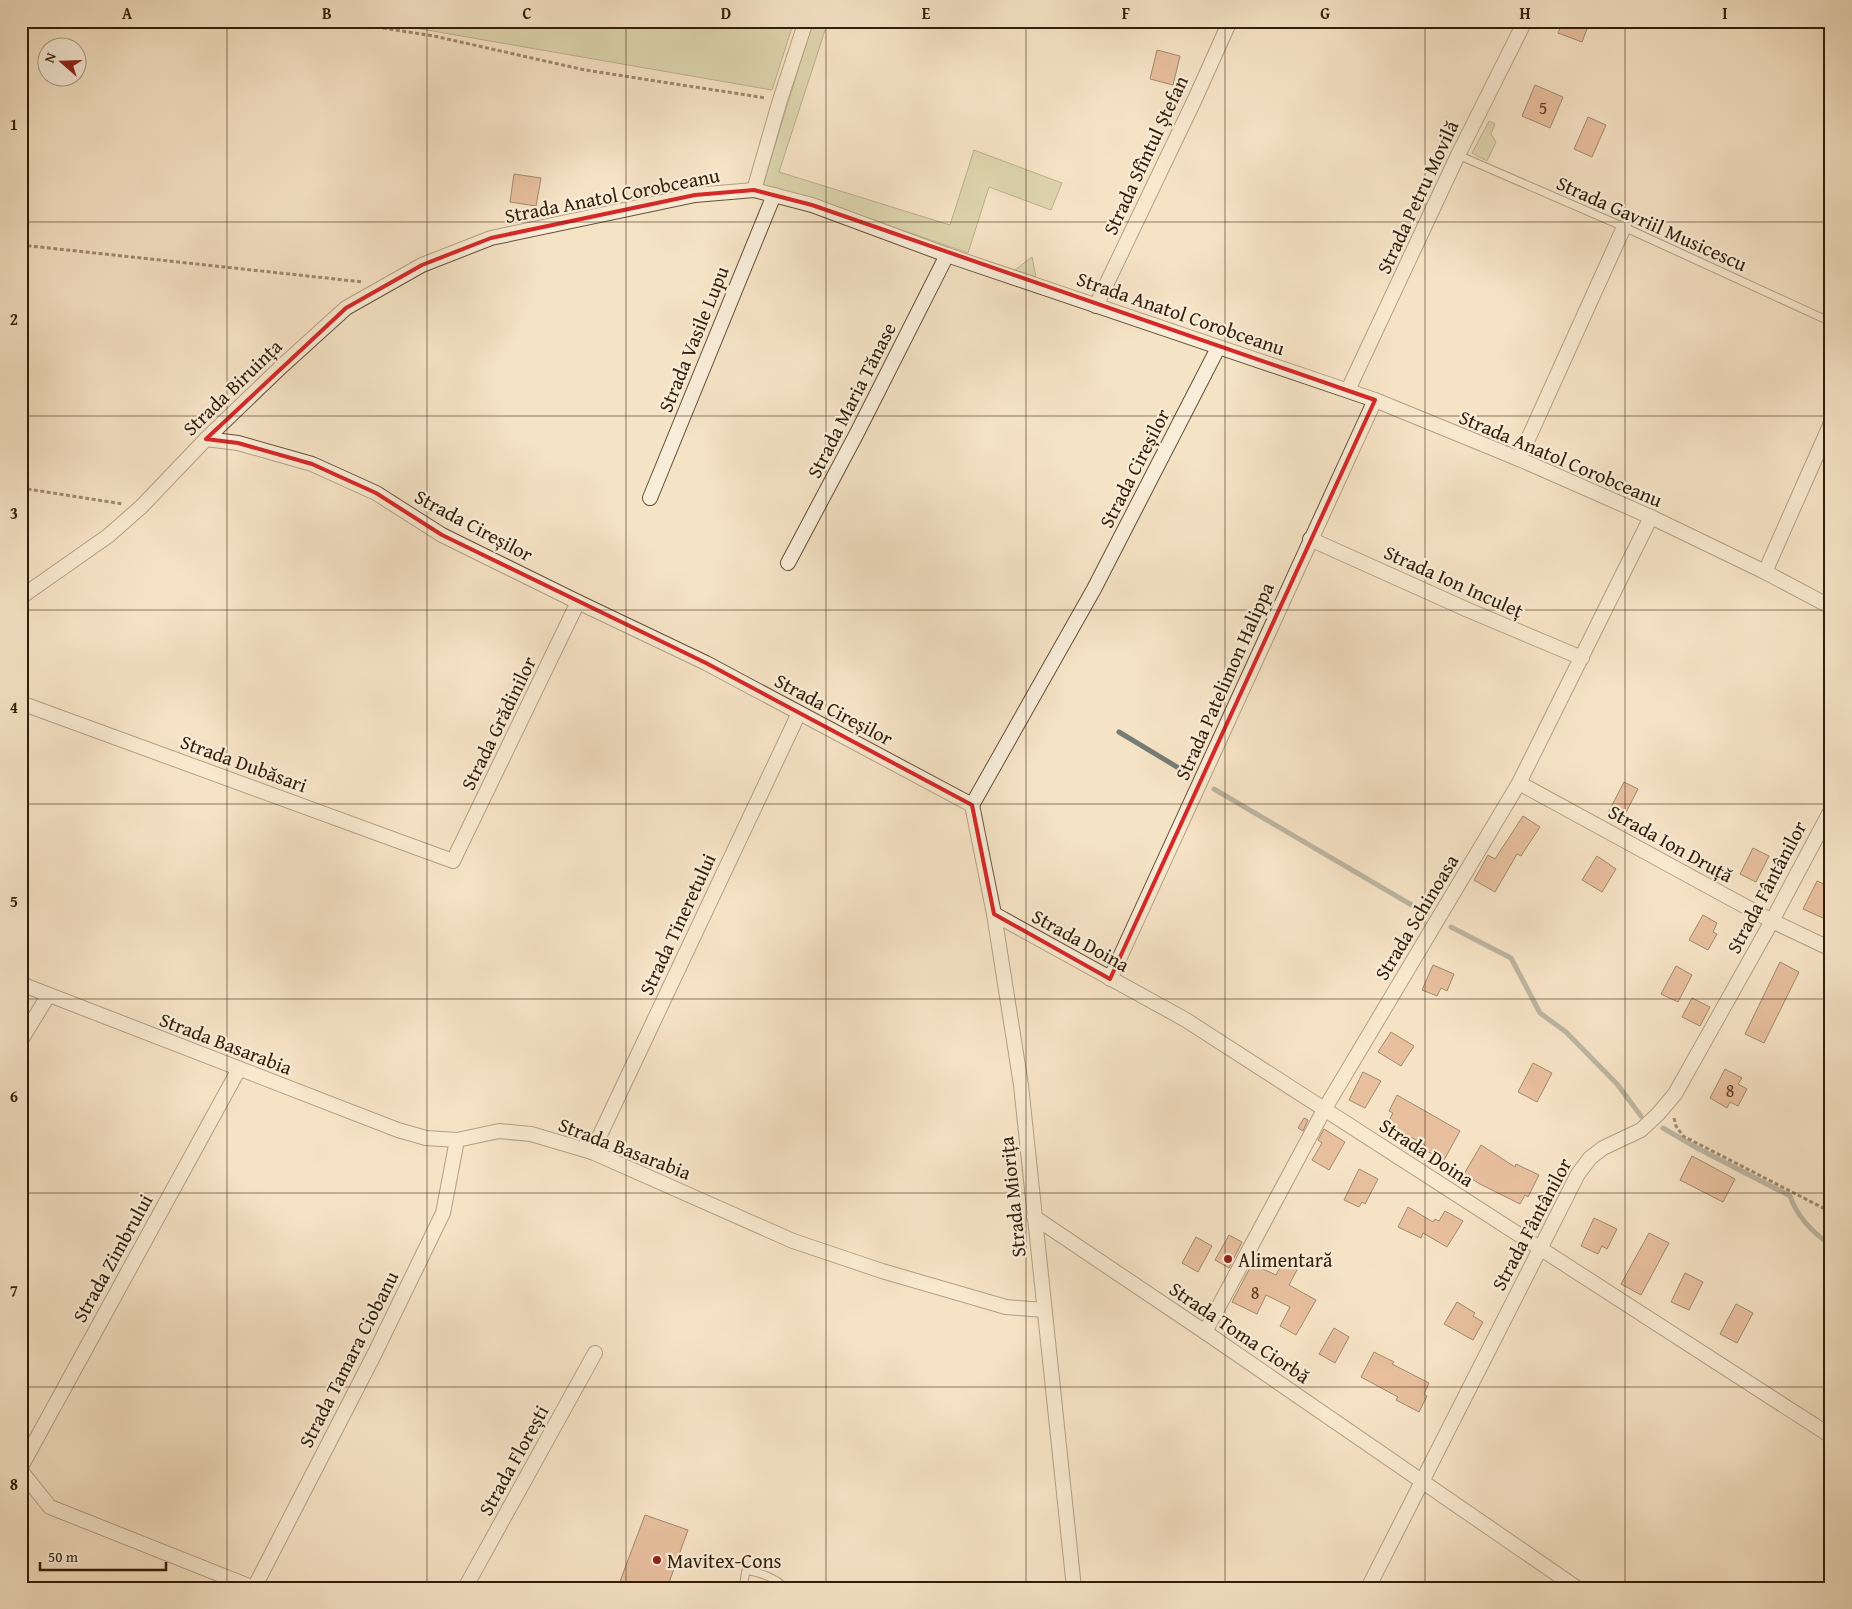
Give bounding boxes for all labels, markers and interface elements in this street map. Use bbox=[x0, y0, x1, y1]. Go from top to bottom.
text: A bbox=[122, 1, 133, 25]
text: B bbox=[322, 1, 332, 25]
text: C bbox=[522, 1, 532, 25]
text: D bbox=[721, 1, 731, 25]
text: E bbox=[922, 1, 931, 25]
text: F bbox=[1122, 1, 1130, 25]
text: G bbox=[1320, 1, 1330, 25]
text: H bbox=[1519, 1, 1531, 25]
text: I bbox=[1722, 1, 1728, 25]
north arrow bbox=[38, 38, 88, 88]
text: N bbox=[39, 49, 61, 65]
street label: Strada Sfîntul Ștefan bbox=[1095, 70, 1195, 240]
house number: 5 bbox=[1539, 94, 1547, 121]
text: 1 bbox=[10, 112, 18, 136]
street label: Strada Petru Movilă bbox=[1369, 115, 1466, 279]
street label: Strada Anatol Corobceanu bbox=[502, 160, 722, 230]
street label: Strada Gavriil Musicescu bbox=[1552, 168, 1752, 278]
street label: Strada Vasile Lupu bbox=[650, 261, 736, 416]
street label: Strada Anatol Corobceanu bbox=[1073, 264, 1289, 362]
text: 2 bbox=[10, 307, 18, 331]
street label: Strada Maria Tănase bbox=[799, 317, 903, 483]
street label: Strada Biruința bbox=[176, 332, 289, 442]
street label: Strada Anatol Corobceanu bbox=[1455, 402, 1667, 514]
street label: Strada Cireșilor bbox=[1092, 403, 1176, 533]
street label: Strada Cireșilor bbox=[410, 482, 538, 568]
text: 3 bbox=[10, 501, 18, 525]
street label: Strada Ion Inculeț bbox=[1380, 537, 1528, 625]
street label: Strada Patelimon Halippa bbox=[1167, 577, 1281, 785]
street label: Strada Grădinilor bbox=[453, 651, 543, 795]
street label: Strada Cireșilor bbox=[770, 666, 898, 752]
text: 4 bbox=[10, 695, 18, 719]
street label: Strada Dubăsari bbox=[177, 727, 312, 799]
street label: Strada Ion Druță bbox=[1603, 797, 1739, 890]
street label: Strada Fântânilor bbox=[1719, 815, 1813, 959]
street label: Strada Tineretului bbox=[631, 848, 723, 1000]
street label: Strada Schinoasa bbox=[1367, 848, 1465, 985]
text: 5 bbox=[10, 889, 18, 913]
street label: Strada Doina bbox=[1027, 901, 1136, 979]
street label: Strada Basarabia bbox=[155, 1004, 297, 1082]
house number: 8 bbox=[1726, 1077, 1734, 1104]
text: 6 bbox=[10, 1084, 18, 1108]
street label: Strada Basarabia bbox=[554, 1109, 696, 1187]
street label: Strada Doina bbox=[1374, 1111, 1480, 1194]
street label: Strada Miorița bbox=[991, 1135, 1033, 1259]
street label: Strada Fântânilor bbox=[1484, 1152, 1578, 1296]
street label: Strada Zimbrului bbox=[65, 1188, 160, 1328]
place label: Alimentară bbox=[1238, 1245, 1333, 1274]
marker: Alimentară bbox=[1222, 1253, 1234, 1265]
street label: Strada Tamara Ciobanu bbox=[291, 1265, 405, 1452]
street label: Strada Toma Ciorbă bbox=[1164, 1274, 1317, 1390]
text: 7 bbox=[10, 1278, 18, 1302]
house number: 8 bbox=[1251, 1279, 1259, 1306]
street label: Strada Florești bbox=[471, 1399, 556, 1521]
text: 8 bbox=[10, 1472, 18, 1496]
scale bar bbox=[40, 1539, 166, 1571]
text: 50 m bbox=[48, 1546, 79, 1567]
place label: Mavitex-Cons bbox=[667, 1546, 782, 1575]
marker: Mavitex-Cons bbox=[651, 1554, 663, 1566]

